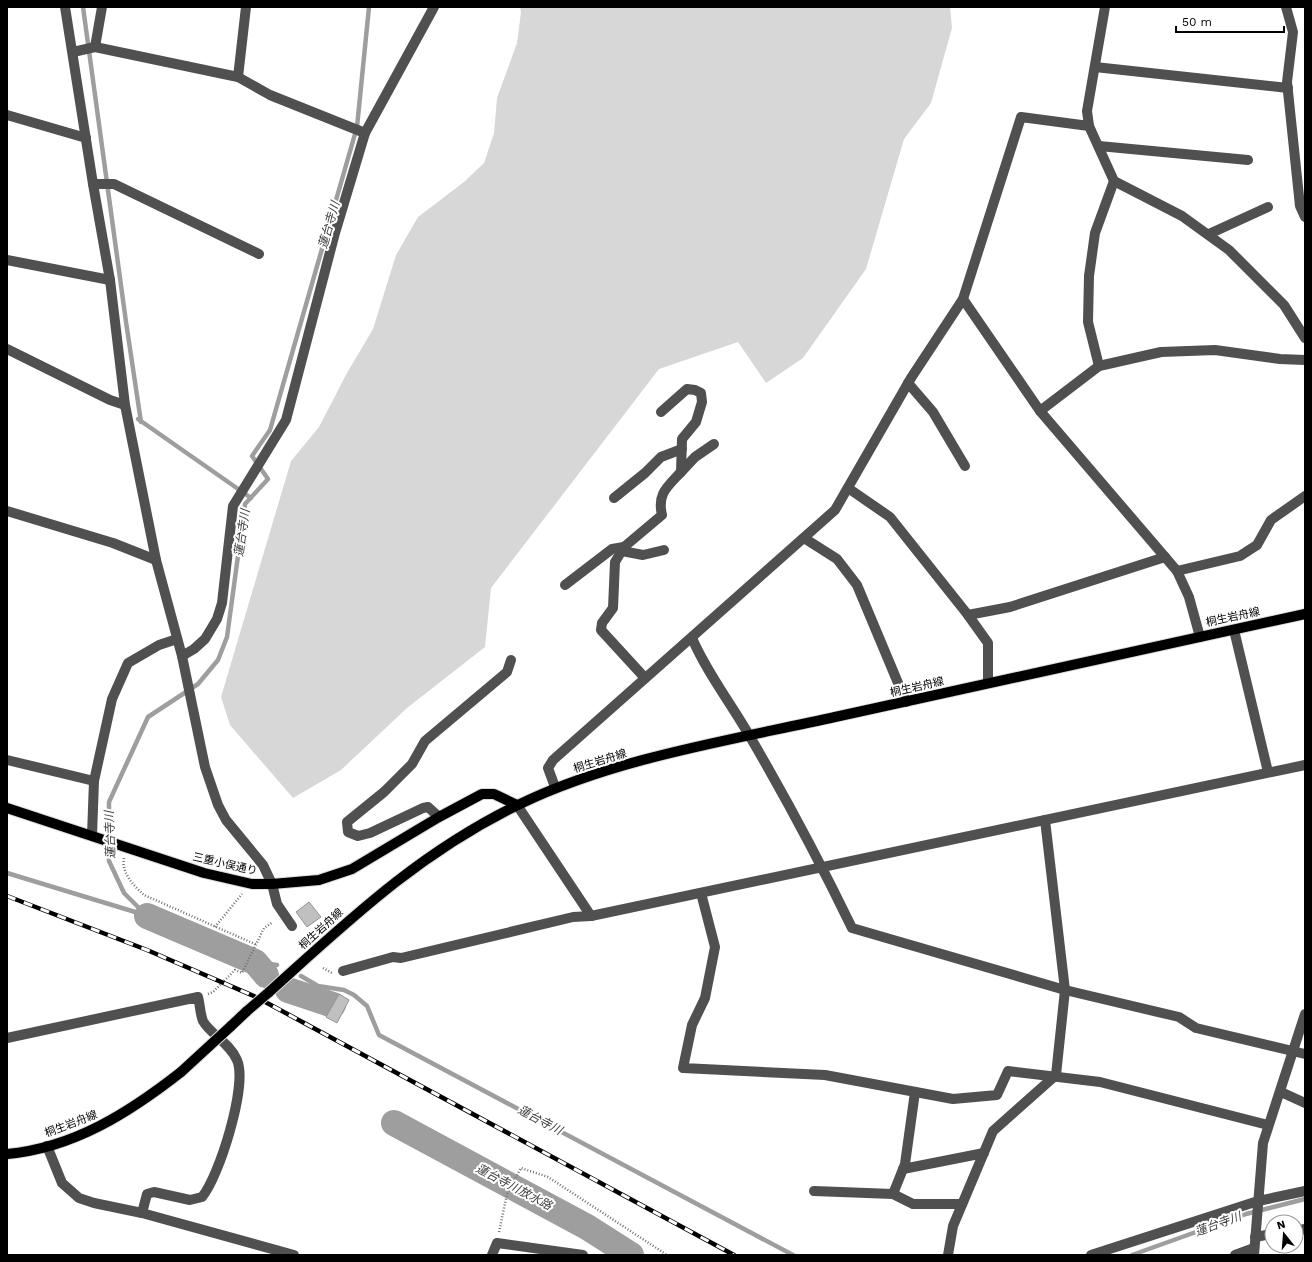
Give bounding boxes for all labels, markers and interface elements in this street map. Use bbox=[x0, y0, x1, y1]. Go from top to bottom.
scale bar bbox=[1176, 8, 1284, 34]
text: 50 m bbox=[1182, 15, 1212, 29]
water label: 蓮台寺川 bbox=[316, 198, 343, 250]
water label: 蓮台寺川 bbox=[232, 506, 253, 558]
street label: 桐生岩舟線 bbox=[1205, 605, 1261, 629]
street label: 桐生岩舟線 bbox=[889, 674, 945, 700]
street label: 桐生岩舟線 bbox=[572, 747, 628, 775]
water label: 蓮台寺川 bbox=[102, 809, 118, 859]
street label: 三重小俣通り bbox=[191, 850, 259, 878]
street label: 桐生岩舟線 bbox=[296, 906, 346, 952]
water label: 蓮台寺川 bbox=[516, 1103, 566, 1138]
street label: 桐生岩舟線 bbox=[43, 1108, 99, 1140]
water label: 蓮台寺川放水路 bbox=[474, 1161, 555, 1213]
water label: 蓮台寺川 bbox=[1193, 1209, 1245, 1239]
north arrow bbox=[1264, 1214, 1304, 1254]
text: N bbox=[1275, 1218, 1287, 1232]

